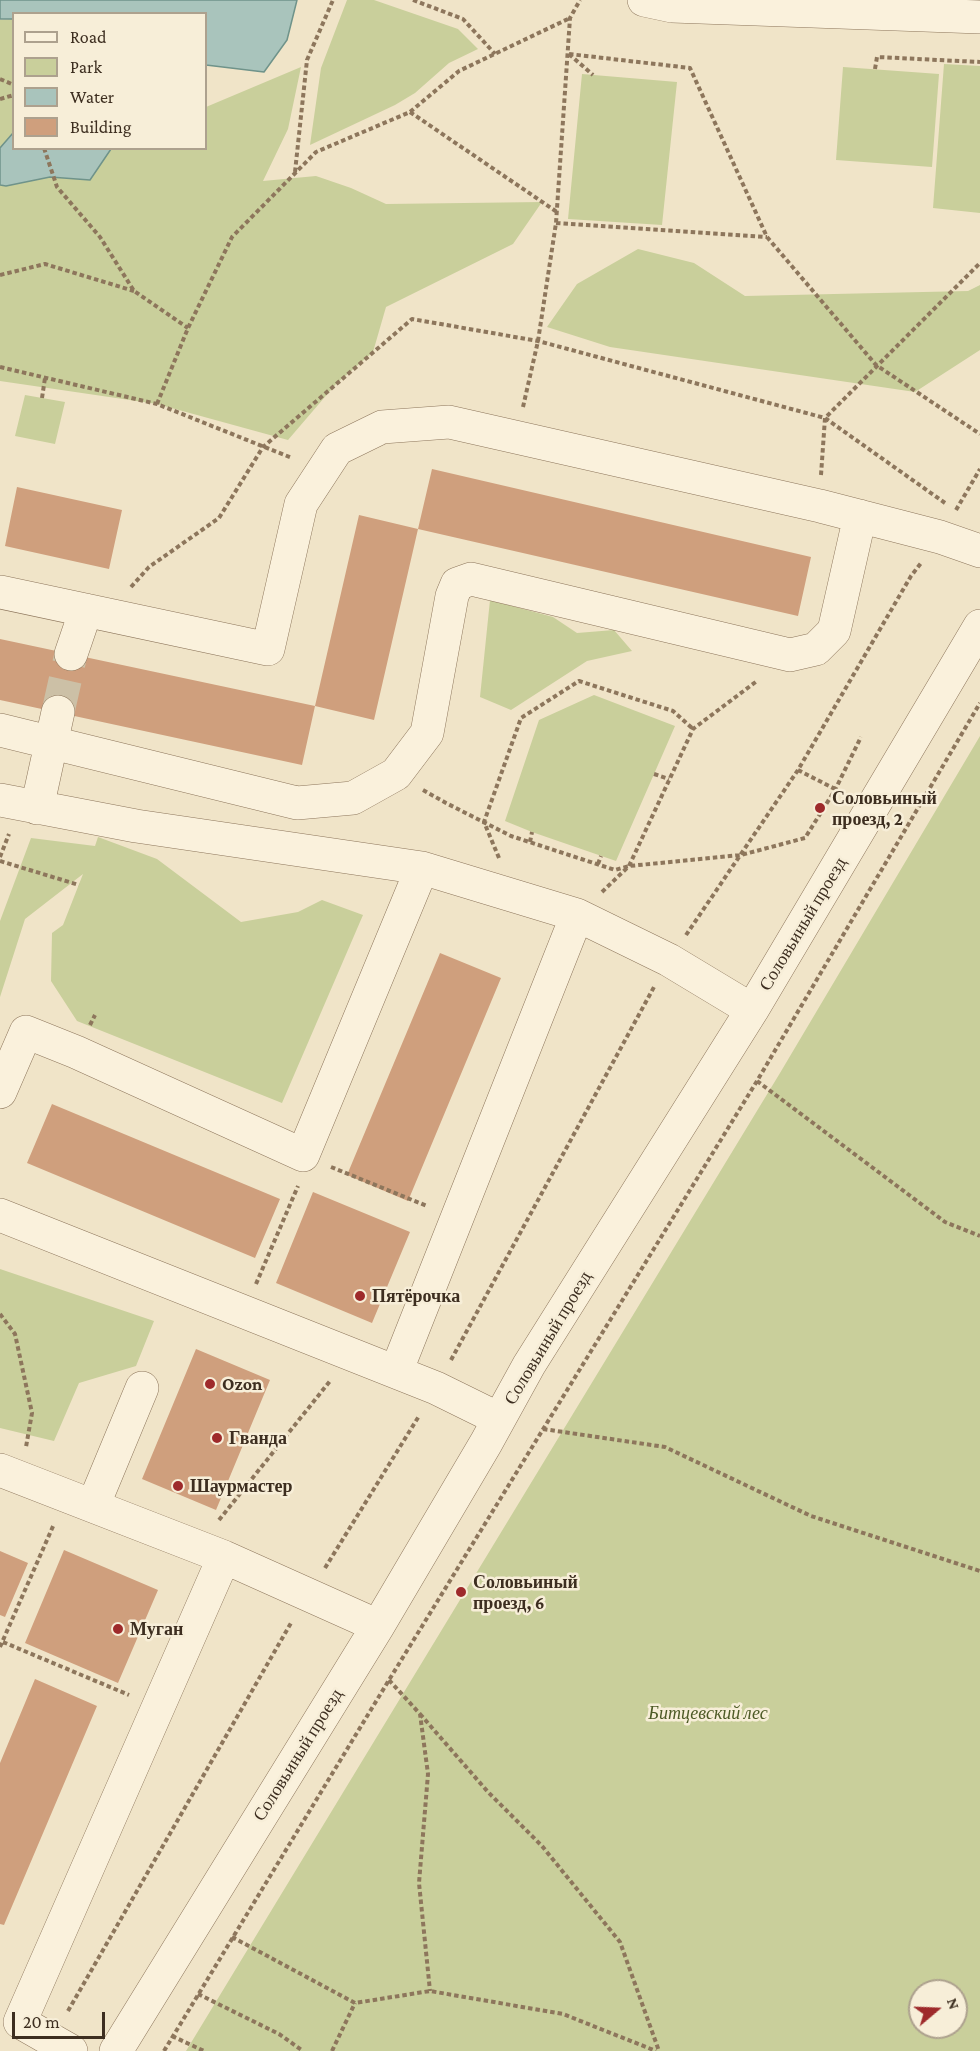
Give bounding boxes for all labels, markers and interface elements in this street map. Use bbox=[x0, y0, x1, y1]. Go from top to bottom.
legend bbox=[12, 12, 207, 150]
text: Road bbox=[70, 27, 107, 47]
text: Park bbox=[70, 57, 102, 77]
text: Water bbox=[70, 87, 114, 107]
text: Building bbox=[70, 117, 131, 137]
place label: Соловьиный проезд, 2 bbox=[832, 787, 937, 830]
marker: Соловьиный проезд, 2 bbox=[813, 801, 827, 815]
street label: Соловьиный проезд bbox=[755, 853, 851, 995]
street label: Соловьиный проезд bbox=[500, 1267, 596, 1409]
place label: Пятёрочка bbox=[372, 1285, 460, 1307]
marker: Пятёрочка bbox=[353, 1289, 367, 1303]
place label: Ozon bbox=[222, 1373, 262, 1395]
marker: Ozon bbox=[203, 1377, 217, 1391]
place label: Гванда bbox=[229, 1427, 287, 1449]
marker: Гванда bbox=[210, 1431, 224, 1445]
place label: Шаурмастер bbox=[190, 1475, 293, 1497]
marker: Шаурмастер bbox=[171, 1479, 185, 1493]
place label: Соловьиный проезд, 6 bbox=[473, 1571, 578, 1614]
marker: Соловьиный проезд, 6 bbox=[454, 1585, 468, 1599]
place label: Муган bbox=[130, 1618, 183, 1640]
marker: Муган bbox=[111, 1622, 125, 1636]
street label: Соловьиный проезд bbox=[249, 1685, 347, 1825]
park label: Битцевский лес bbox=[648, 1702, 768, 1724]
north arrow bbox=[908, 1979, 968, 2039]
text: N bbox=[944, 1996, 963, 2012]
scale bar bbox=[15, 2000, 108, 2038]
text: 20 m bbox=[23, 2012, 60, 2032]

